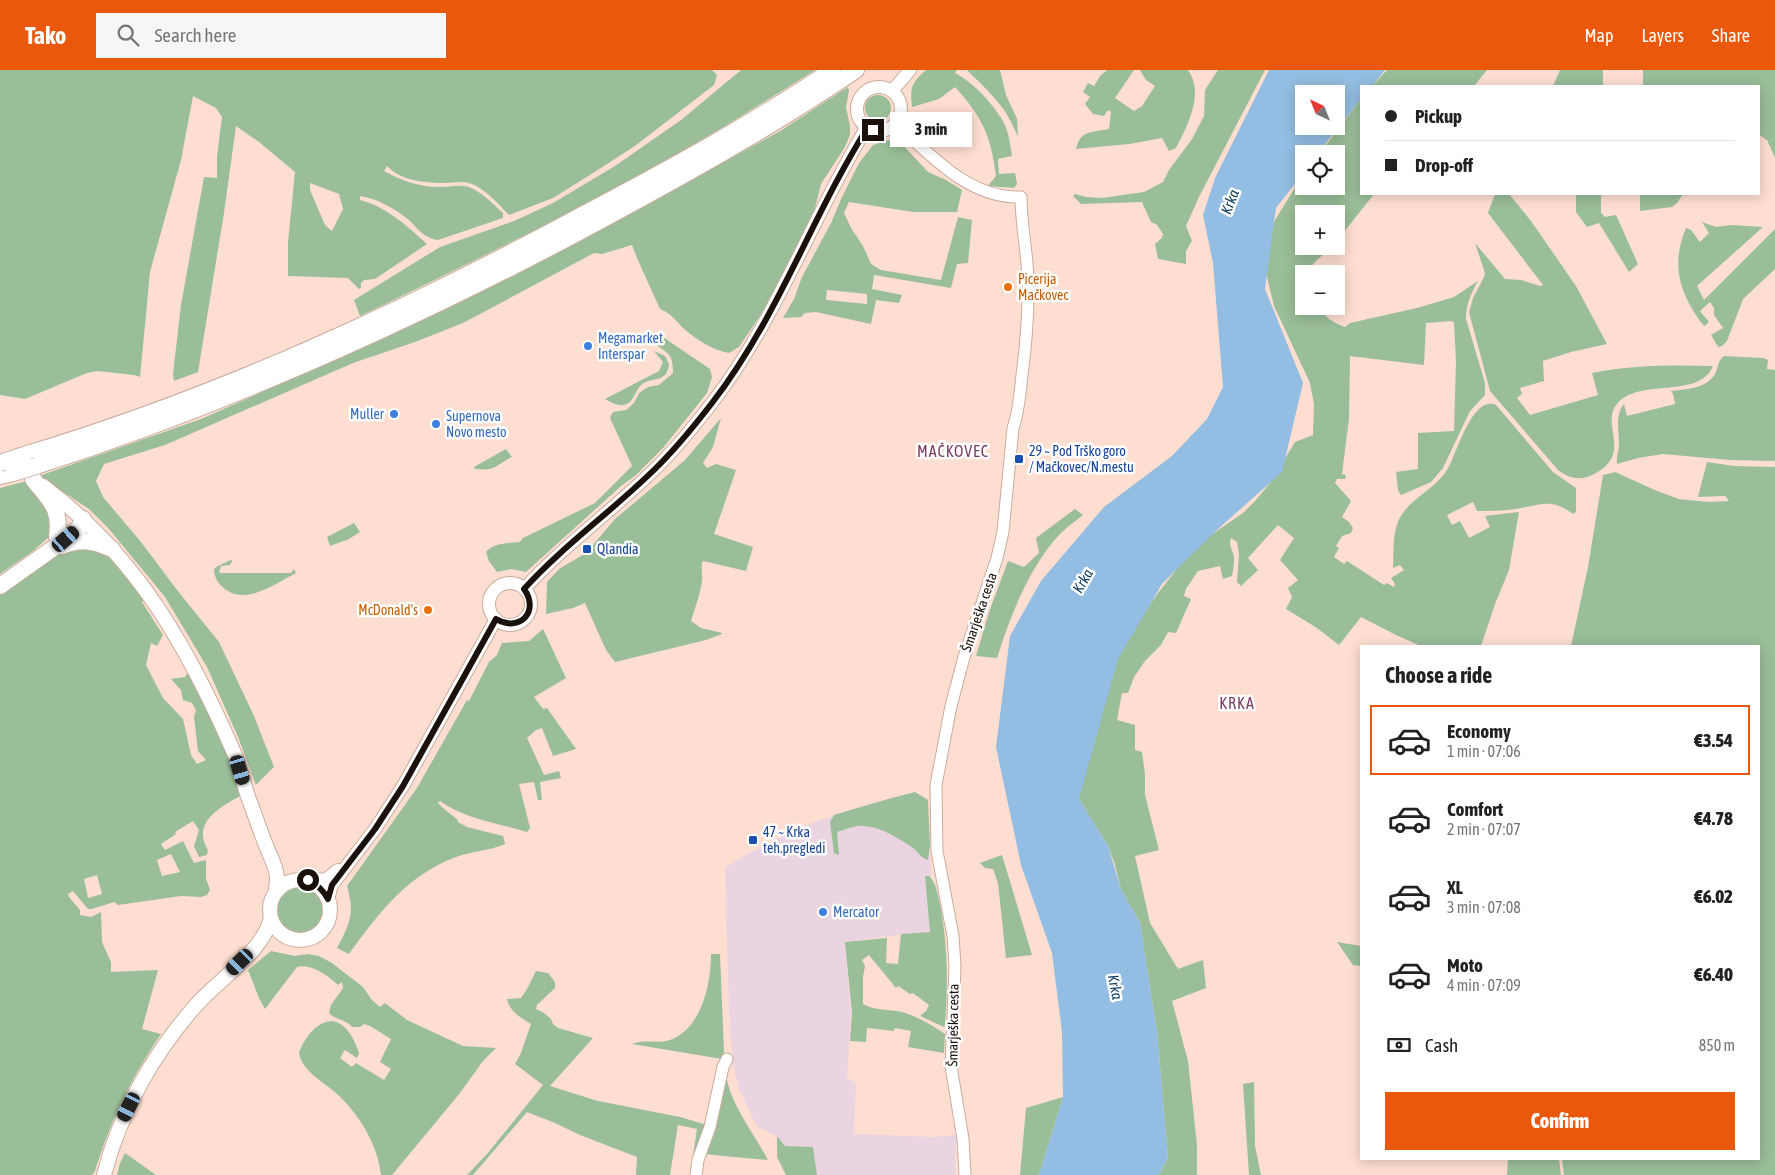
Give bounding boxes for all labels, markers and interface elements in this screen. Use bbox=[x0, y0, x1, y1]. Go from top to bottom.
search box bbox=[96, 13, 446, 58]
icon: search bbox=[114, 21, 142, 49]
text: Tako bbox=[25, 22, 66, 49]
text: Search here bbox=[154, 24, 236, 46]
text: Map bbox=[1584, 25, 1613, 46]
text: Layers bbox=[1641, 25, 1684, 46]
text: Share bbox=[1712, 25, 1750, 46]
north arrow bbox=[1295, 85, 1345, 135]
map controls bbox=[1295, 85, 1345, 315]
text: Pickup bbox=[1415, 105, 1462, 127]
callout: 3 min bbox=[890, 112, 973, 148]
route end bbox=[862, 119, 884, 141]
text: 3 min bbox=[915, 120, 947, 138]
button: locate bbox=[1295, 145, 1345, 195]
text: Drop-off bbox=[1415, 154, 1473, 176]
water label: Krka bbox=[1217, 187, 1242, 217]
button: + bbox=[1295, 205, 1345, 255]
button: − bbox=[1295, 265, 1345, 315]
place label: Picerija Mačkovec bbox=[1018, 271, 1069, 303]
marker: Picerija Mačkovec bbox=[1002, 281, 1014, 293]
place label: Megamarket Interspar bbox=[598, 330, 663, 362]
marker: Megamarket Interspar bbox=[582, 340, 594, 352]
place label: Muller bbox=[350, 406, 385, 422]
marker: Muller bbox=[388, 408, 400, 420]
place label: Supernova Novo mesto bbox=[446, 408, 507, 440]
marker: Supernova Novo mesto bbox=[430, 418, 442, 430]
district label: MAČKOVEC bbox=[917, 442, 989, 460]
place label: 29 ~ Pod Trško goro / Mačkovec/N.mestu bbox=[1029, 443, 1134, 475]
marker: 29 ~ Pod Trško goro / Mačkovec/N.mestu bbox=[1013, 453, 1025, 465]
car bbox=[49, 523, 82, 555]
place label: Qlandia bbox=[597, 541, 639, 557]
marker: Qlandia bbox=[581, 543, 593, 555]
water label: Krka bbox=[1069, 566, 1096, 596]
street label: Šmarješka cesta bbox=[958, 570, 1000, 654]
place label: McDonald's bbox=[358, 602, 418, 618]
marker: McDonald's bbox=[422, 604, 434, 616]
text: Choose a ride bbox=[1385, 662, 1492, 688]
district label: KRKA bbox=[1219, 694, 1255, 712]
icon: car bbox=[1387, 718, 1432, 763]
text: Economy bbox=[1447, 720, 1511, 742]
text: €3.54 bbox=[1694, 729, 1733, 751]
text: 1 min · 07:06 bbox=[1447, 742, 1521, 760]
car bbox=[228, 753, 251, 787]
icon: car bbox=[1387, 796, 1432, 841]
text: Comfort bbox=[1447, 798, 1503, 820]
text: €4.78 bbox=[1694, 807, 1733, 829]
text: 2 min · 07:07 bbox=[1447, 820, 1521, 838]
place label: 47 ~ Krka teh.pregledi bbox=[763, 824, 825, 856]
marker: 47 ~ Krka teh.pregledi bbox=[747, 834, 759, 846]
route start bbox=[297, 869, 319, 891]
icon: car bbox=[1387, 874, 1432, 919]
text: XL bbox=[1447, 876, 1463, 898]
text: €6.02 bbox=[1694, 885, 1733, 907]
text: 3 min · 07:08 bbox=[1447, 898, 1521, 916]
place label: Mercator bbox=[833, 904, 880, 920]
marker: Mercator bbox=[817, 906, 829, 918]
car bbox=[223, 946, 256, 978]
icon: car bbox=[1387, 952, 1432, 997]
text: Moto bbox=[1447, 954, 1483, 976]
text: €6.40 bbox=[1694, 963, 1733, 985]
water label: Krka bbox=[1105, 973, 1126, 1001]
text: 4 min · 07:09 bbox=[1447, 976, 1521, 994]
street label: Šmarješka cesta bbox=[944, 983, 962, 1067]
icon: cash bbox=[1385, 1031, 1413, 1059]
text: Cash bbox=[1425, 1034, 1458, 1056]
text: 850 m bbox=[1699, 1036, 1735, 1054]
car bbox=[115, 1090, 142, 1124]
button: Confirm bbox=[1385, 1092, 1735, 1150]

